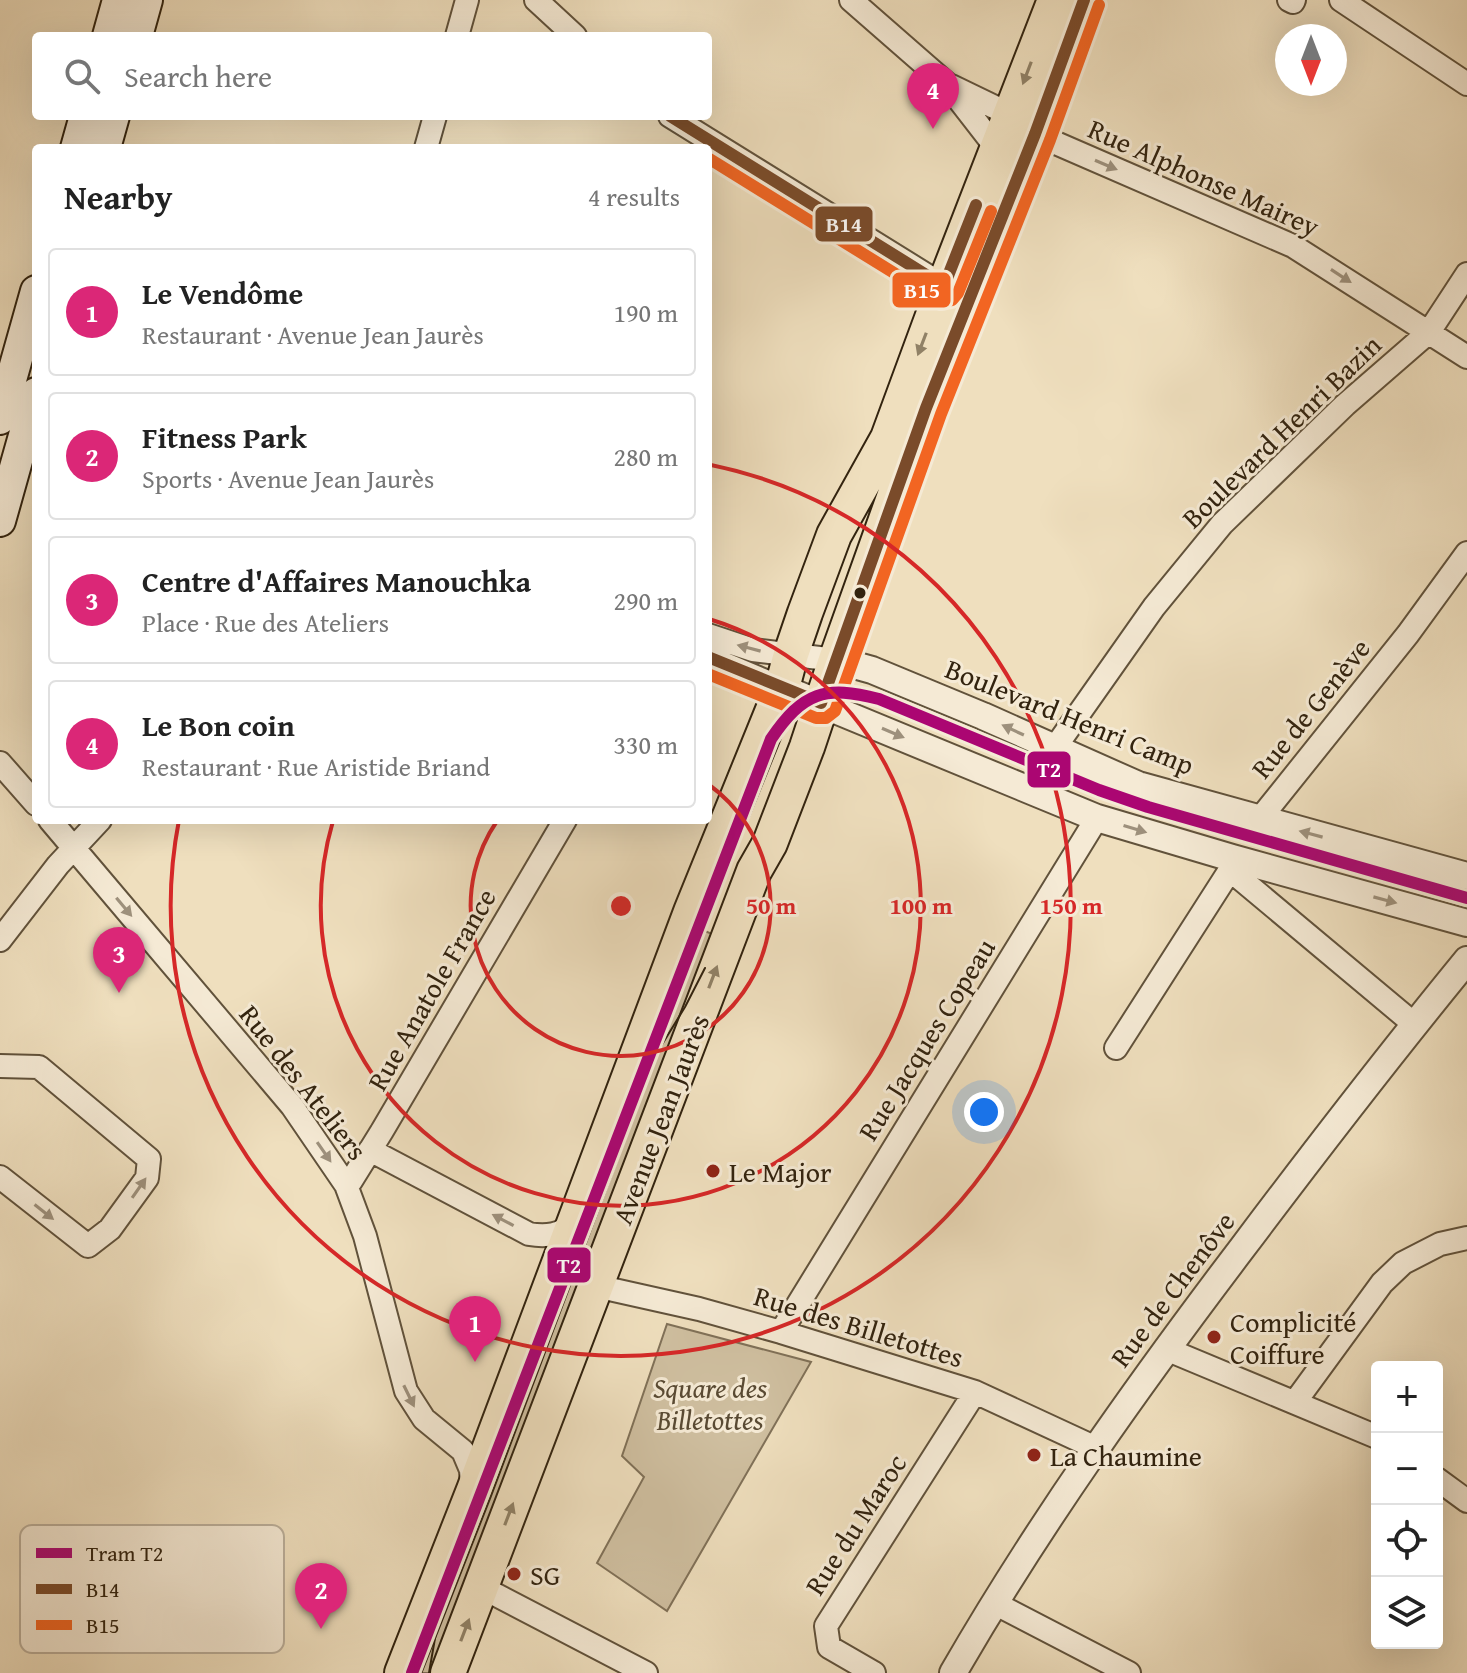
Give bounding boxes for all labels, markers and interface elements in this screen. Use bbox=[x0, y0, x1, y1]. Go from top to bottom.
north arrow bbox=[1275, 24, 1347, 96]
search box bbox=[32, 32, 712, 120]
icon: search bbox=[60, 54, 104, 98]
text: Search here bbox=[124, 54, 272, 98]
one-way arrow bbox=[1020, 61, 1033, 85]
pin: 4 bbox=[907, 63, 959, 129]
street label: Rue Alphonse Mairey bbox=[1082, 108, 1326, 246]
one-way arrow bbox=[1094, 158, 1118, 171]
text: Nearby bbox=[64, 172, 173, 221]
text: 4 results bbox=[588, 177, 680, 216]
line badge: B14 bbox=[814, 205, 874, 243]
text: B14 bbox=[826, 208, 862, 240]
one-way arrow bbox=[1330, 268, 1352, 282]
text: Le Vendôme bbox=[142, 271, 303, 315]
line badge: B15 bbox=[891, 271, 952, 309]
text: B15 bbox=[904, 274, 940, 306]
text: 1 bbox=[85, 293, 99, 332]
text: 190 m bbox=[613, 293, 678, 332]
text: Restaurant · Avenue Jean Jaurès bbox=[142, 315, 484, 354]
street label: Boulevard Henri Bazin bbox=[1172, 325, 1390, 537]
one-way arrow bbox=[915, 332, 928, 356]
text: Fitness Park bbox=[142, 415, 307, 459]
text: 2 bbox=[85, 437, 99, 476]
text: 280 m bbox=[613, 437, 678, 476]
text: Sports · Avenue Jean Jaurès bbox=[142, 459, 434, 498]
text: Centre d'Affaires Manouchka bbox=[142, 559, 531, 603]
text: 3 bbox=[85, 581, 99, 620]
text: 290 m bbox=[613, 581, 678, 620]
unlabelled marker bbox=[852, 585, 868, 601]
text: Place · Rue des Ateliers bbox=[142, 603, 389, 642]
street label: Rue de Genève bbox=[1241, 629, 1379, 787]
one-way arrow bbox=[736, 641, 761, 653]
street label: Boulevard Henri Camp bbox=[940, 647, 1200, 785]
text: Le Bon coin bbox=[142, 703, 295, 747]
one-way arrow bbox=[1001, 723, 1025, 737]
text: 4 bbox=[85, 725, 99, 764]
text: 330 m bbox=[613, 725, 678, 764]
one-way arrow bbox=[881, 727, 905, 740]
text: Restaurant · Rue Aristide Briand bbox=[142, 747, 490, 786]
line badge: T2 bbox=[1026, 750, 1072, 789]
text: T2 bbox=[1037, 753, 1061, 785]
one-way arrow bbox=[1123, 823, 1147, 836]
one-way arrow bbox=[1298, 827, 1322, 840]
street label: Rue Anatole France bbox=[356, 880, 506, 1098]
text: 50 m bbox=[746, 888, 797, 923]
text: 100 m bbox=[889, 888, 953, 923]
text: 150 m bbox=[1039, 888, 1103, 923]
centre of rings bbox=[607, 892, 635, 920]
one-way arrow bbox=[1372, 894, 1397, 906]
one-way arrow bbox=[115, 897, 132, 917]
pin: 3 bbox=[93, 927, 145, 993]
street label: Rue Jacques Copeau bbox=[847, 930, 1005, 1148]
one-way arrow bbox=[707, 965, 720, 989]
street label: Rue des Ateliers bbox=[230, 996, 378, 1168]
street label: Avenue Jean Jaurès bbox=[601, 1008, 719, 1230]
your location bbox=[964, 1092, 1004, 1132]
one-way arrow bbox=[316, 1142, 331, 1163]
place label: Le Major bbox=[729, 1151, 832, 1192]
marker: Le Major bbox=[704, 1162, 722, 1180]
one-way arrow bbox=[131, 1177, 147, 1199]
one-way arrow bbox=[34, 1203, 54, 1219]
street label: Rue de Chenôve bbox=[1100, 1203, 1244, 1375]
one-way arrow bbox=[492, 1214, 515, 1227]
line badge: T2 bbox=[546, 1246, 592, 1284]
text: T2 bbox=[557, 1249, 581, 1281]
street label: Rue des Billetottes bbox=[749, 1275, 969, 1377]
pin: 1 bbox=[449, 1296, 501, 1362]
place label: Complicité Coiffure bbox=[1230, 1301, 1357, 1374]
marker: Complicité Coiffure bbox=[1205, 1328, 1223, 1346]
map controls bbox=[1371, 1361, 1443, 1649]
button: + bbox=[1371, 1361, 1443, 1433]
park label: Square des Billetottes bbox=[653, 1367, 767, 1440]
one-way arrow bbox=[402, 1384, 416, 1407]
button: − bbox=[1371, 1433, 1443, 1505]
place label: La Chaumine bbox=[1050, 1435, 1202, 1476]
street label: Rue du Maroc bbox=[794, 1445, 916, 1603]
marker: La Chaumine bbox=[1025, 1446, 1043, 1464]
one-way arrow bbox=[503, 1502, 516, 1526]
button: locate bbox=[1371, 1505, 1443, 1577]
legend bbox=[20, 1525, 284, 1653]
text: Tram T2 bbox=[86, 1537, 163, 1569]
place label: SG bbox=[530, 1554, 560, 1595]
pin: 2 bbox=[295, 1563, 347, 1629]
marker: SG bbox=[505, 1565, 523, 1583]
text: B14 bbox=[86, 1573, 120, 1605]
button: layers bbox=[1371, 1577, 1443, 1649]
text: B15 bbox=[86, 1609, 120, 1641]
one-way arrow bbox=[459, 1618, 472, 1642]

